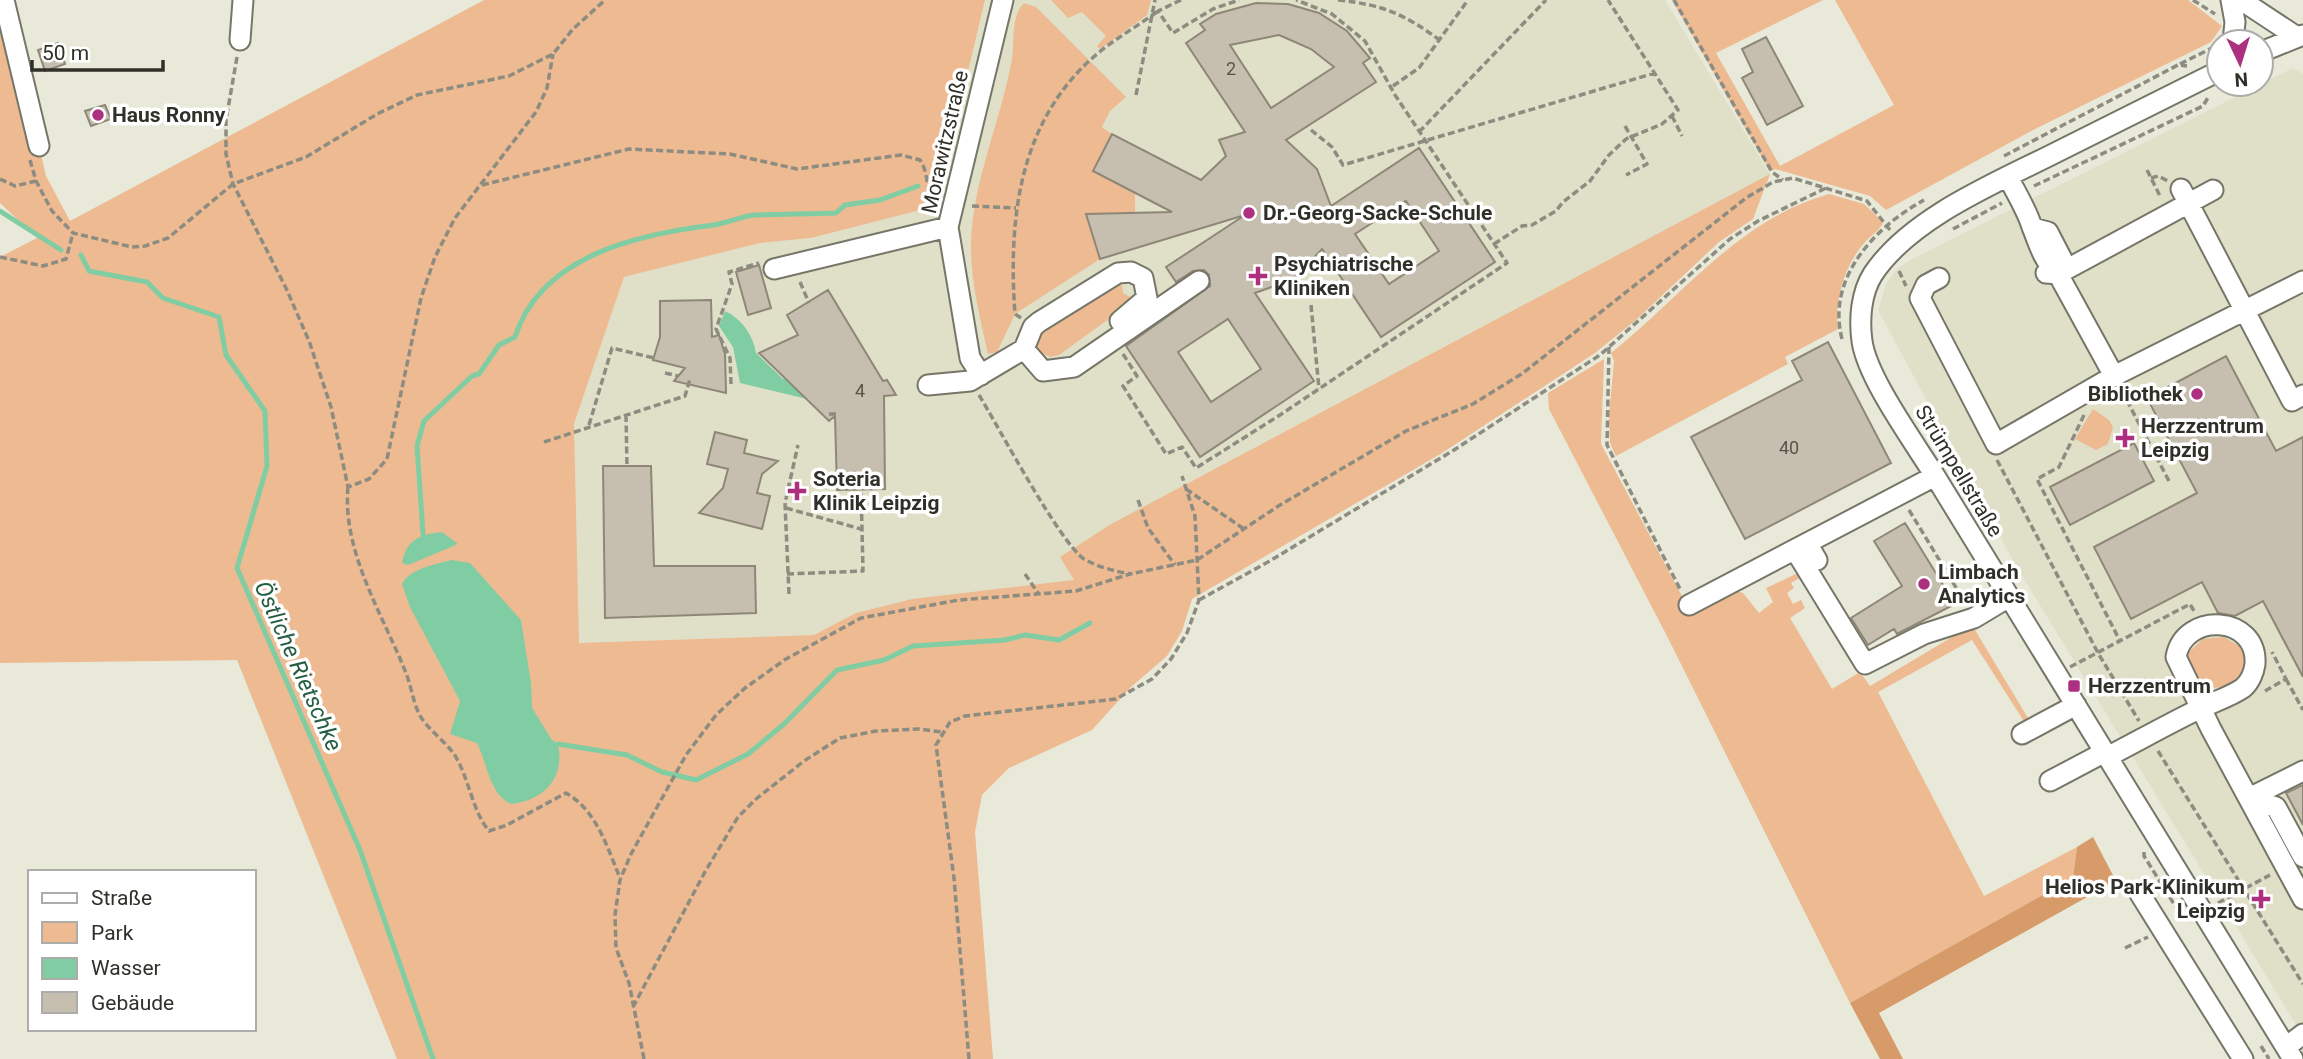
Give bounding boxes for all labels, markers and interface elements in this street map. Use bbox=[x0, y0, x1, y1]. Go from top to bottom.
scale bar bbox=[32, 28, 163, 72]
north arrow bbox=[2205, 28, 2275, 98]
text: 50 m bbox=[42, 41, 89, 65]
house number: 2 bbox=[1226, 58, 1236, 79]
street label: Morawitzstraße bbox=[917, 68, 973, 216]
text: N bbox=[2234, 68, 2249, 91]
place label: Haus Ronny bbox=[112, 103, 226, 127]
marker: Haus Ronny bbox=[90, 107, 106, 123]
place label: Dr.-Georg-Sacke-Schule bbox=[1263, 201, 1492, 225]
marker: Dr.-Georg-Sacke-Schule bbox=[1241, 205, 1257, 221]
place label: Psychiatrische Kliniken bbox=[1274, 252, 1413, 300]
marker: Psychiatrische Kliniken bbox=[1248, 266, 1268, 286]
house number: 4 bbox=[855, 380, 865, 401]
place label: Bibliothek bbox=[2088, 382, 2184, 406]
marker: Bibliothek bbox=[2189, 386, 2205, 402]
street label: Strümpellstraße bbox=[1910, 401, 2008, 541]
place label: Herzzentrum Leipzig bbox=[2141, 414, 2264, 462]
marker: Herzzentrum Leipzig bbox=[2115, 428, 2135, 448]
house number: 40 bbox=[1779, 437, 1799, 458]
place label: Soteria Klinik Leipzig bbox=[813, 467, 939, 515]
marker: Soteria Klinik Leipzig bbox=[787, 481, 807, 501]
place label: Limbach Analytics bbox=[1938, 560, 2026, 608]
water label: Östliche Rietschke bbox=[248, 576, 349, 755]
marker: Limbach Analytics bbox=[1916, 576, 1932, 592]
place label: Herzzentrum bbox=[2088, 674, 2211, 698]
marker: Herzzentrum bbox=[2066, 678, 2082, 694]
legend bbox=[28, 870, 256, 1031]
place label: Helios Park-Klinikum Leipzig bbox=[2045, 875, 2245, 923]
text: Straße bbox=[91, 886, 152, 910]
marker: Helios Park-Klinikum Leipzig bbox=[2251, 889, 2271, 909]
text: Park bbox=[91, 921, 134, 945]
text: Wasser bbox=[91, 956, 161, 980]
text: Gebäude bbox=[91, 991, 174, 1015]

